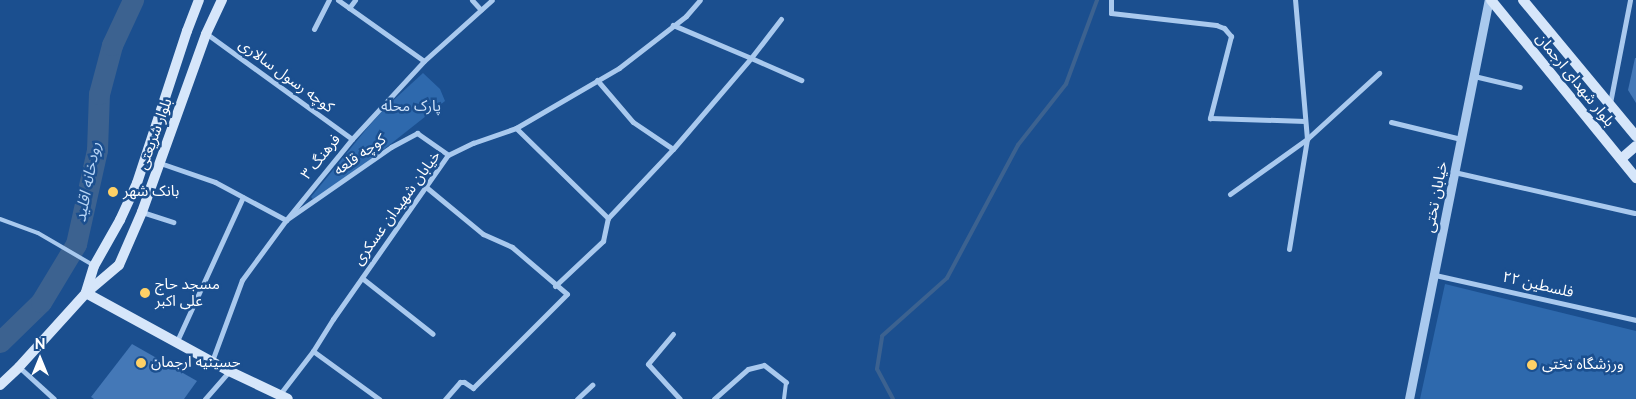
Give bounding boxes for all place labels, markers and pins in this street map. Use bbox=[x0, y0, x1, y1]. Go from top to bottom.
place label: بانک شهر bbox=[123, 183, 179, 201]
marker: بانک شهر bbox=[107, 186, 119, 198]
place label: مسجد حاج علی اکبر bbox=[155, 275, 220, 310]
marker: مسجد حاج علی اکبر bbox=[139, 287, 151, 299]
place label: حسینیه ارجمان bbox=[151, 354, 241, 372]
place label: ورزشگاه تختی bbox=[1542, 356, 1624, 374]
marker: حسینیه ارجمان bbox=[135, 357, 147, 369]
marker: ورزشگاه تختی bbox=[1526, 359, 1538, 371]

